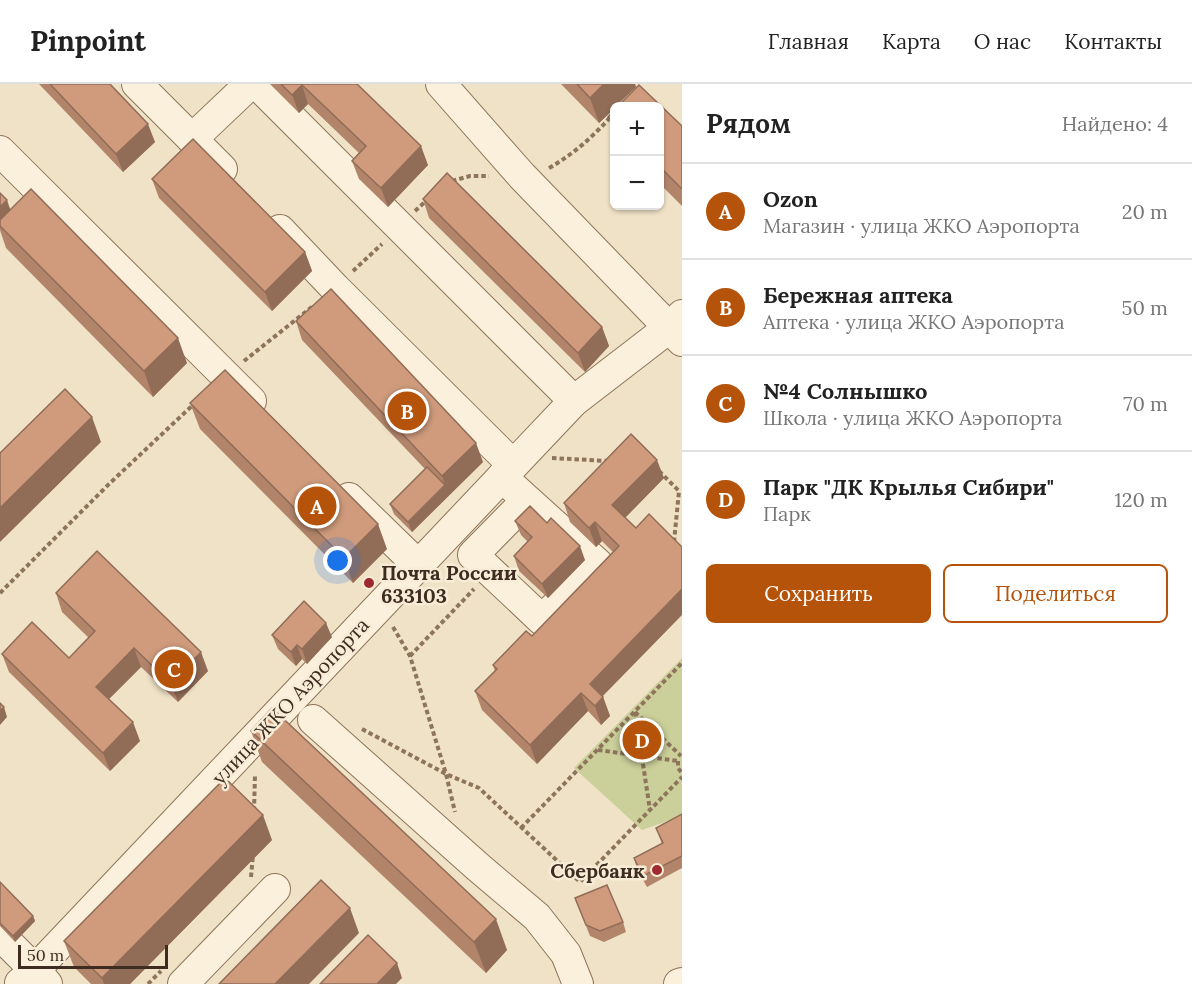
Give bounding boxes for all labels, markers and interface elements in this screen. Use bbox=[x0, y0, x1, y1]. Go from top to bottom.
text: Pinpoint bbox=[30, 23, 146, 59]
text: Главная bbox=[768, 28, 849, 55]
text: Карта bbox=[882, 28, 941, 55]
text: О нас bbox=[974, 28, 1031, 55]
text: Контакты bbox=[1064, 28, 1162, 55]
map controls bbox=[610, 102, 664, 210]
button: + bbox=[610, 102, 664, 156]
text: Рядом bbox=[706, 107, 791, 140]
text: Найдено: 4 bbox=[1062, 111, 1168, 136]
button: − bbox=[610, 156, 664, 210]
text: Ozon bbox=[763, 185, 818, 213]
text: A bbox=[719, 199, 732, 224]
text: 20 m bbox=[1122, 199, 1168, 224]
text: Магазин · улица ЖКО Аэропорта bbox=[763, 213, 1080, 238]
text: Бережная аптека bbox=[763, 281, 953, 309]
text: B bbox=[719, 295, 732, 320]
text: 50 m bbox=[1122, 295, 1168, 320]
text: Аптека · улица ЖКО Аэропорта bbox=[763, 309, 1064, 334]
text: №4 Солнышко bbox=[763, 377, 927, 405]
pin: B bbox=[388, 388, 426, 434]
text: C bbox=[719, 391, 732, 416]
text: 70 m bbox=[1123, 391, 1168, 416]
text: Школа · улица ЖКО Аэропорта bbox=[763, 405, 1062, 430]
text: Парк "ДК Крылья Сибири" bbox=[763, 473, 1054, 501]
pin: A bbox=[298, 484, 336, 528]
text: D bbox=[718, 487, 733, 512]
text: 120 m bbox=[1114, 487, 1168, 512]
text: Парк bbox=[763, 501, 811, 526]
your location bbox=[323, 546, 352, 575]
place label: Почта России 633103 bbox=[381, 560, 517, 608]
button: Сохранить bbox=[706, 564, 931, 623]
button: Поделиться bbox=[943, 564, 1168, 623]
marker: Почта России 633103 bbox=[362, 576, 376, 590]
street label: улица ЖКО Аэропорта bbox=[206, 612, 374, 790]
pin: C bbox=[154, 646, 194, 692]
pin: D bbox=[622, 718, 662, 762]
place label: Сбербанк bbox=[550, 858, 645, 883]
marker: Сбербанк bbox=[650, 863, 664, 877]
scale bar bbox=[18, 942, 168, 970]
text: 50 m bbox=[27, 945, 64, 965]

